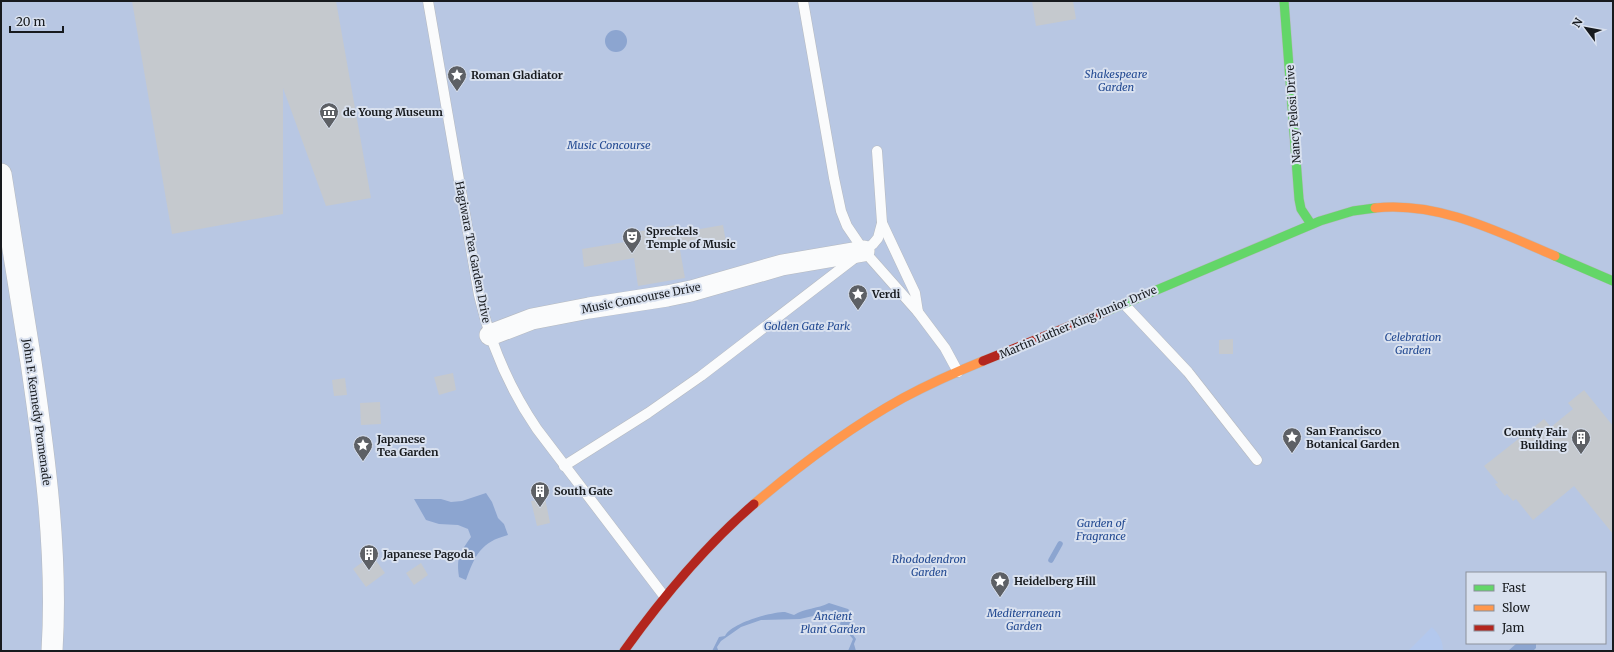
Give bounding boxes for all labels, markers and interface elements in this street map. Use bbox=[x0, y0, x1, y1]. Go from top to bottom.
scale bar bbox=[10, 8, 63, 34]
north arrow bbox=[1566, 8, 1606, 48]
text: 20 m bbox=[16, 14, 45, 29]
text: N bbox=[1569, 15, 1586, 30]
place icon: Roman Gladiator bbox=[446, 64, 468, 92]
street label: Nancy Pelosi Drive bbox=[1283, 64, 1303, 164]
park label: Shakespeare Garden bbox=[1085, 67, 1148, 94]
place label: Roman Gladiator bbox=[471, 68, 563, 82]
museum icon: de Young Museum bbox=[318, 101, 340, 129]
place label: de Young Museum bbox=[343, 105, 443, 119]
park label: Music Concourse bbox=[566, 138, 651, 152]
street label: Hagiwara Tea Garden Drive bbox=[452, 180, 494, 324]
place label: Spreckels Temple of Music bbox=[646, 224, 736, 251]
theatre icon: Spreckels Temple of Music bbox=[621, 226, 643, 254]
street label: Music Concourse Drive bbox=[580, 280, 702, 316]
street label: Martin Luther King Junior Drive bbox=[997, 282, 1159, 362]
place icon: Verdi bbox=[847, 283, 869, 311]
place label: Verdi bbox=[871, 287, 900, 301]
park label: Golden Gate Park bbox=[764, 319, 850, 333]
park label: Celebration Garden bbox=[1384, 330, 1442, 357]
street label: John F. Kennedy Promenade bbox=[20, 337, 54, 486]
place label: San Francisco Botanical Garden bbox=[1306, 424, 1400, 451]
place label: County Fair Building bbox=[1504, 425, 1567, 452]
place icon: San Francisco Botanical Garden bbox=[1281, 426, 1303, 454]
building icon: County Fair Building bbox=[1570, 427, 1592, 455]
place label: Japanese Tea Garden bbox=[376, 432, 439, 459]
place icon: Japanese Tea Garden bbox=[352, 434, 374, 462]
building icon: South Gate bbox=[529, 480, 551, 508]
place label: South Gate bbox=[554, 484, 613, 498]
park label: Garden of Fragrance bbox=[1075, 516, 1126, 543]
building icon: Japanese Pagoda bbox=[358, 543, 380, 571]
place label: Japanese Pagoda bbox=[382, 547, 474, 561]
park label: Rhododendron Garden bbox=[892, 552, 967, 579]
place icon: Heidelberg Hill bbox=[989, 570, 1011, 598]
legend bbox=[1466, 572, 1606, 644]
place label: Heidelberg Hill bbox=[1014, 574, 1096, 588]
text: Fast bbox=[1502, 580, 1526, 595]
text: Slow bbox=[1502, 600, 1531, 615]
park label: Mediterranean Garden bbox=[986, 606, 1061, 633]
park label: Ancient Plant Garden bbox=[800, 609, 866, 636]
text: Jam bbox=[1501, 620, 1525, 635]

